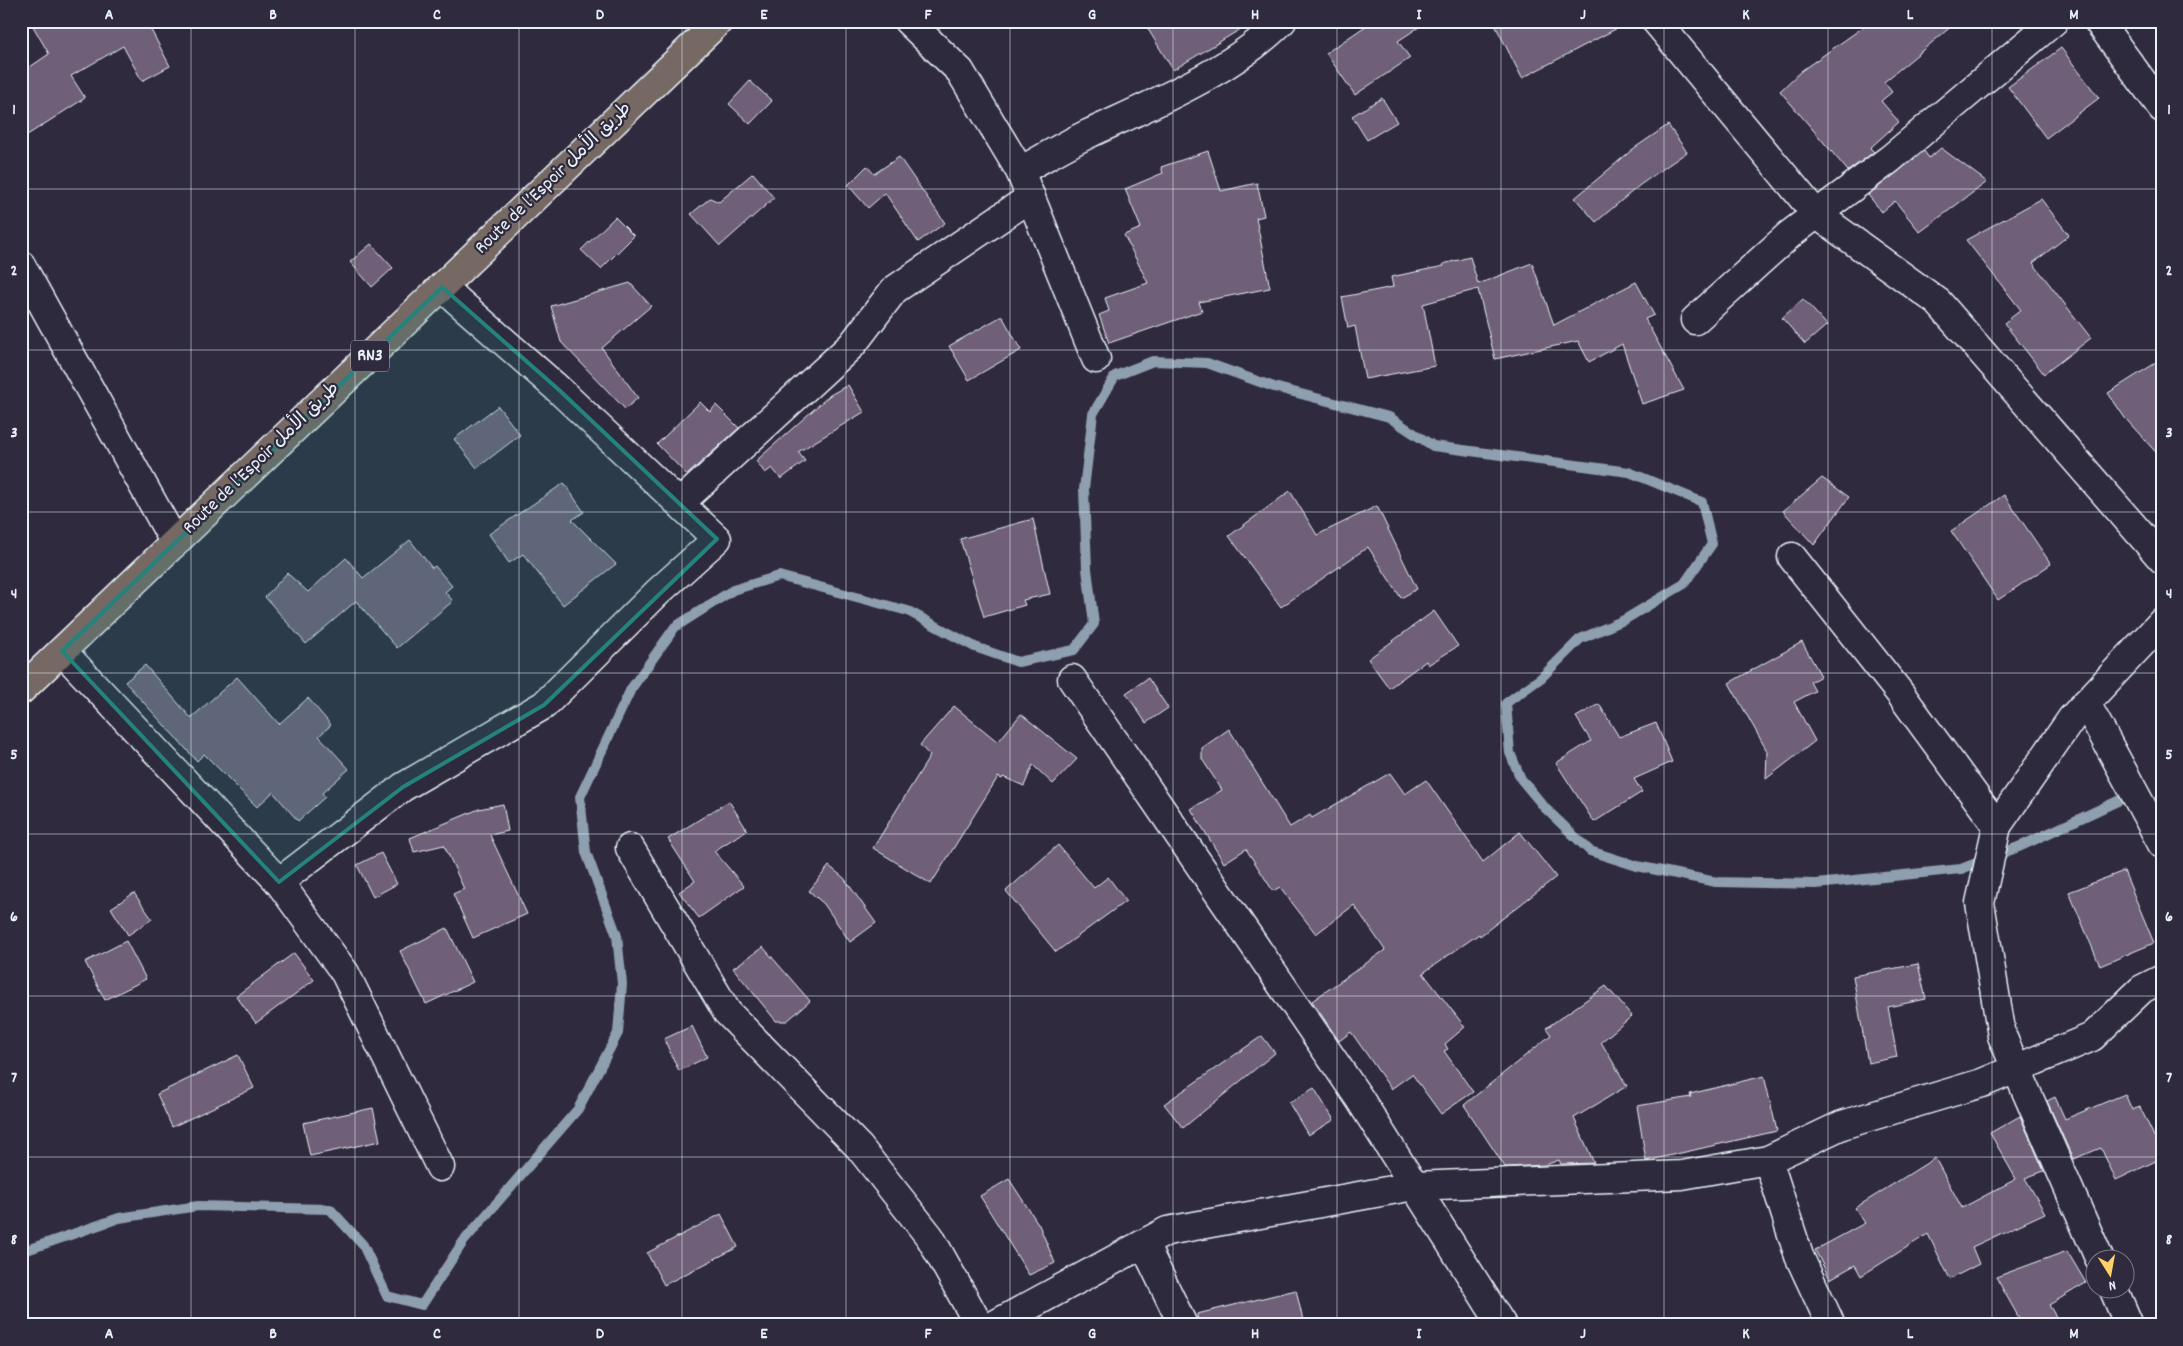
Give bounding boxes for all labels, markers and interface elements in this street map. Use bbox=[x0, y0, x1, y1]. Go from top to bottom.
text: A bbox=[105, 4, 114, 27]
text: B bbox=[269, 4, 277, 27]
text: C bbox=[433, 4, 441, 27]
text: D bbox=[596, 4, 605, 27]
text: E bbox=[760, 4, 768, 27]
text: F bbox=[924, 4, 932, 27]
text: G bbox=[1088, 4, 1096, 27]
text: H bbox=[1251, 4, 1259, 27]
text: I bbox=[1417, 4, 1423, 27]
text: J bbox=[1580, 4, 1586, 27]
text: K bbox=[1742, 4, 1750, 27]
text: L bbox=[1907, 4, 1914, 27]
text: M bbox=[2069, 4, 2079, 27]
street label: Route de l’Espoir طريق الأمل bbox=[468, 95, 639, 261]
text: 1 bbox=[12, 99, 16, 122]
text: 1 bbox=[2167, 99, 2171, 122]
text: 2 bbox=[11, 260, 18, 283]
text: 2 bbox=[2166, 260, 2173, 283]
road number: RN3 bbox=[351, 341, 389, 372]
street label: Route de l’Espoir طريق الأمل bbox=[176, 375, 347, 541]
text: 3 bbox=[10, 422, 18, 445]
text: 3 bbox=[2165, 422, 2173, 445]
text: 4 bbox=[11, 583, 17, 606]
text: 4 bbox=[2166, 583, 2172, 606]
text: 5 bbox=[10, 744, 18, 767]
text: 5 bbox=[2165, 744, 2173, 767]
text: 6 bbox=[10, 906, 18, 929]
text: 6 bbox=[2165, 906, 2173, 929]
text: 7 bbox=[11, 1067, 17, 1090]
text: 7 bbox=[2166, 1067, 2172, 1090]
text: 8 bbox=[11, 1229, 18, 1252]
text: 8 bbox=[2166, 1229, 2173, 1252]
north arrow bbox=[2086, 1248, 2136, 1298]
text: N bbox=[2107, 1274, 2117, 1295]
text: A bbox=[105, 1323, 114, 1346]
text: B bbox=[269, 1323, 277, 1346]
text: C bbox=[433, 1323, 441, 1346]
text: D bbox=[596, 1323, 605, 1346]
text: E bbox=[760, 1323, 768, 1346]
text: F bbox=[924, 1323, 932, 1346]
text: G bbox=[1088, 1323, 1096, 1346]
text: H bbox=[1251, 1323, 1259, 1346]
text: I bbox=[1417, 1323, 1423, 1346]
text: J bbox=[1580, 1323, 1586, 1346]
text: K bbox=[1742, 1323, 1750, 1346]
text: L bbox=[1907, 1323, 1914, 1346]
text: M bbox=[2069, 1323, 2079, 1346]

